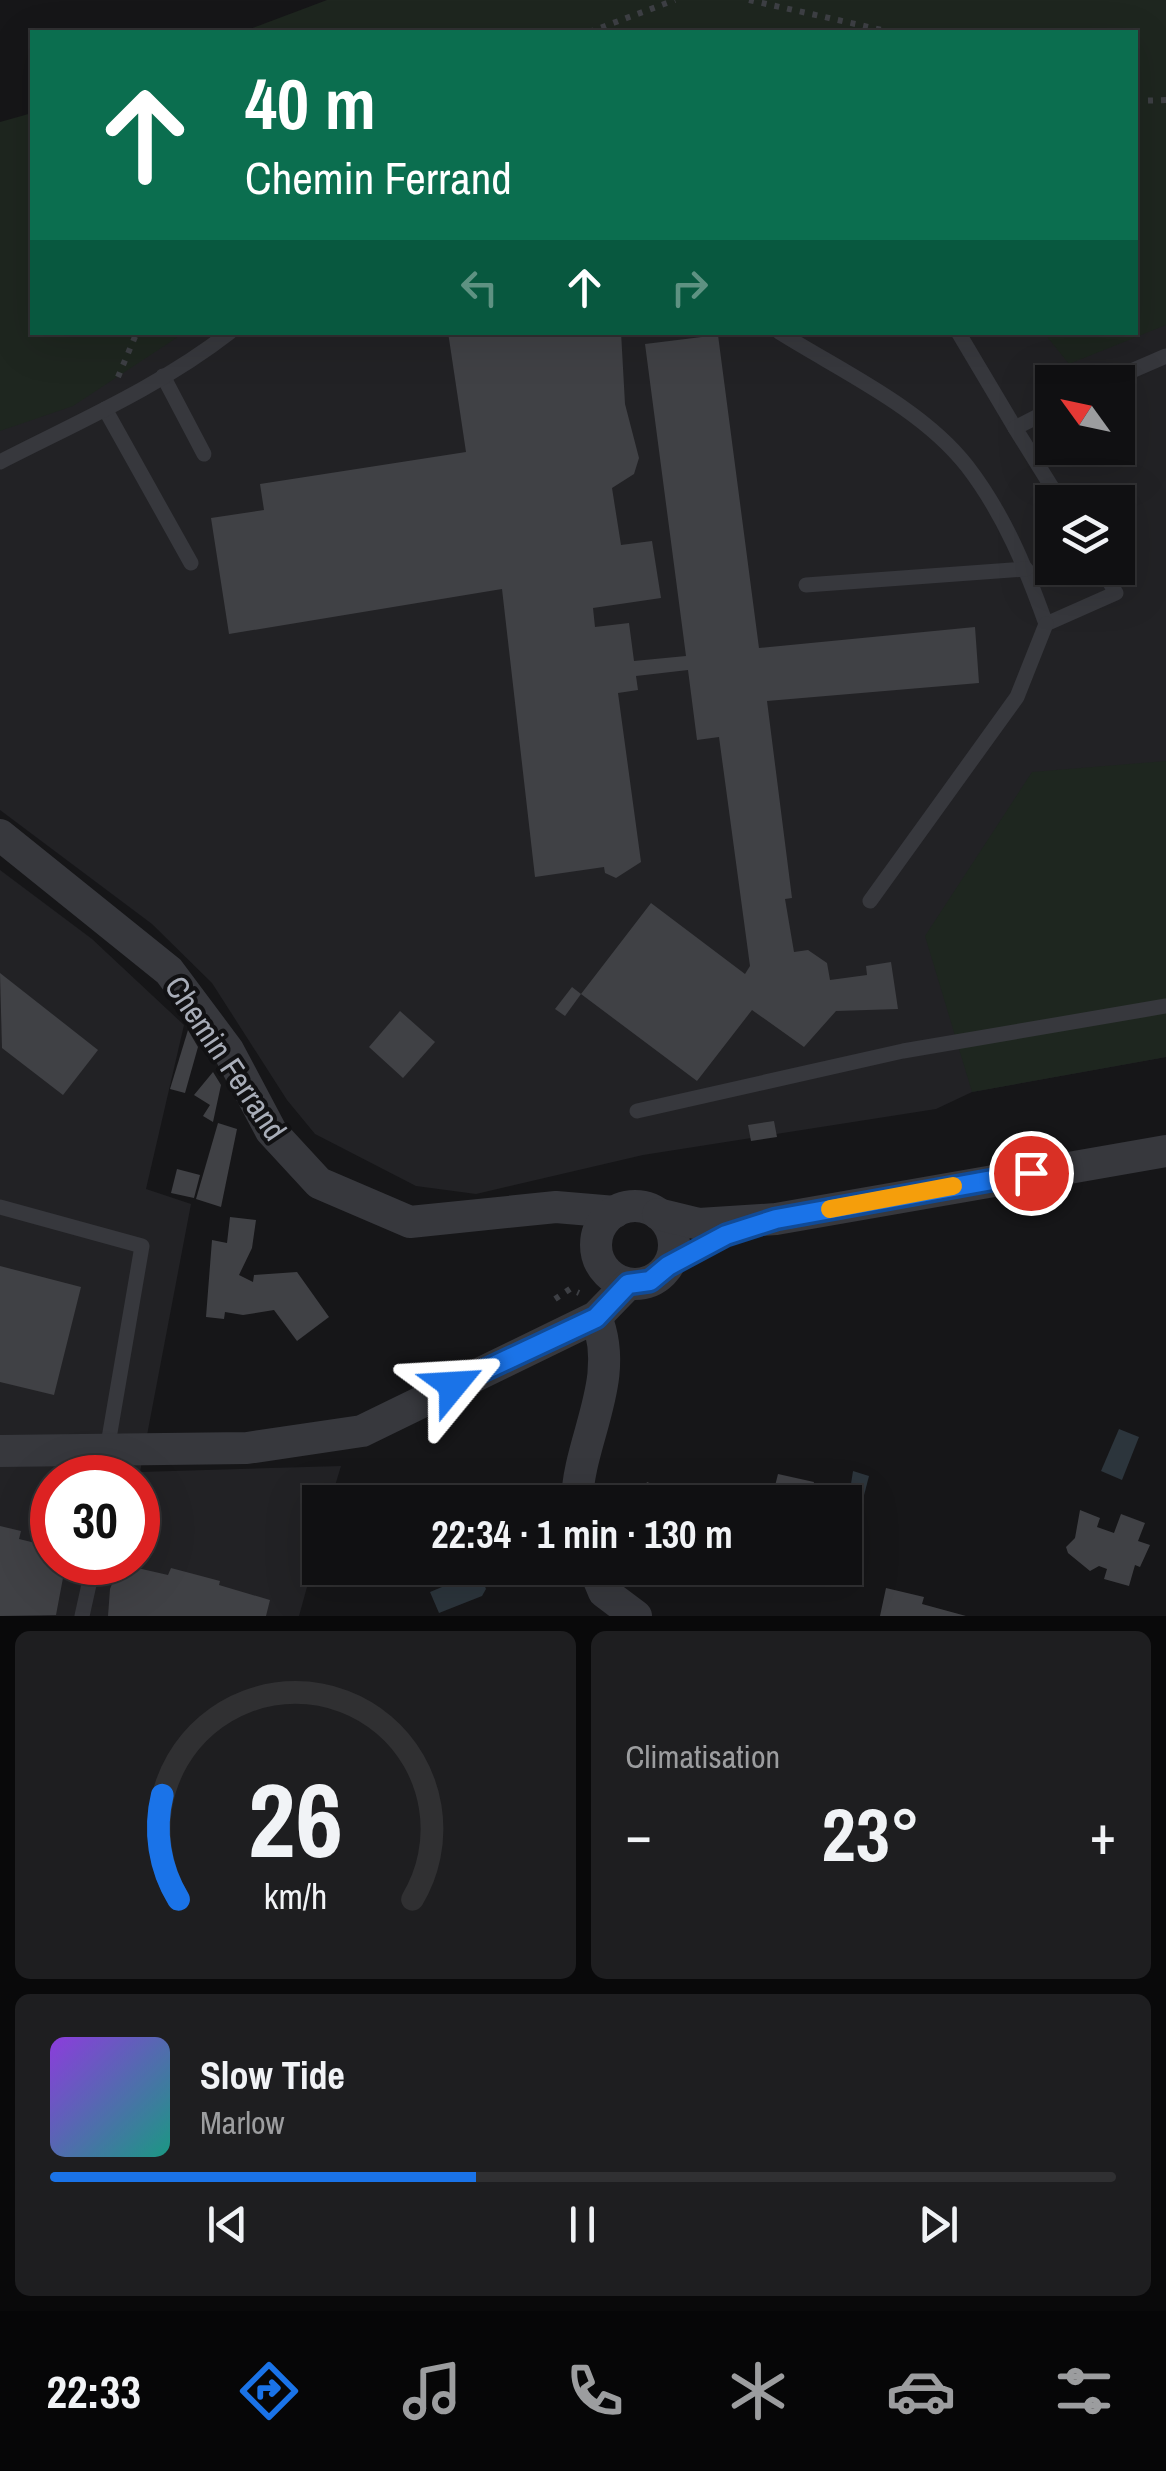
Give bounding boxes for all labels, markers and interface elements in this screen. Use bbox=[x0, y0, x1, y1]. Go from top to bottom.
text: 40 m bbox=[245, 57, 376, 151]
icon: ahead bbox=[80, 70, 210, 200]
text: Chemin Ferrand bbox=[245, 147, 512, 208]
icon: left bbox=[452, 260, 507, 315]
icon: ahead bbox=[557, 260, 612, 315]
icon: right bbox=[662, 260, 717, 315]
north arrow bbox=[1035, 365, 1135, 465]
map controls bbox=[1035, 365, 1135, 585]
button: layers bbox=[1035, 485, 1135, 585]
street label: Chemin Ferrand bbox=[155, 967, 297, 1149]
pin bbox=[989, 1131, 1074, 1216]
icon: arrive bbox=[1004, 1146, 1059, 1201]
position arrow bbox=[401, 1333, 505, 1437]
speed limit sign: 30 bbox=[30, 1455, 160, 1585]
text: 22:34 · 1 min · 130 m bbox=[431, 1509, 733, 1560]
text: Climatisation bbox=[626, 1735, 780, 1778]
text: 26 bbox=[248, 1749, 343, 1889]
text: 23° bbox=[822, 1783, 920, 1884]
text: − bbox=[626, 1797, 652, 1871]
text: + bbox=[1090, 1797, 1116, 1871]
text: km/h bbox=[263, 1872, 327, 1920]
text: Slow Tide bbox=[200, 2050, 345, 2101]
text: Marlow bbox=[200, 2101, 285, 2144]
icon: previous bbox=[200, 2197, 255, 2252]
icon: pause bbox=[555, 2197, 610, 2252]
icon: next bbox=[911, 2197, 966, 2252]
icon: directions bbox=[234, 2356, 304, 2426]
icon: music bbox=[397, 2356, 467, 2426]
icon: phone bbox=[560, 2356, 630, 2426]
icon: climate bbox=[723, 2356, 793, 2426]
icon: car bbox=[886, 2356, 956, 2426]
icon: filters bbox=[1049, 2356, 1119, 2426]
text: 22:33 bbox=[47, 2361, 141, 2422]

